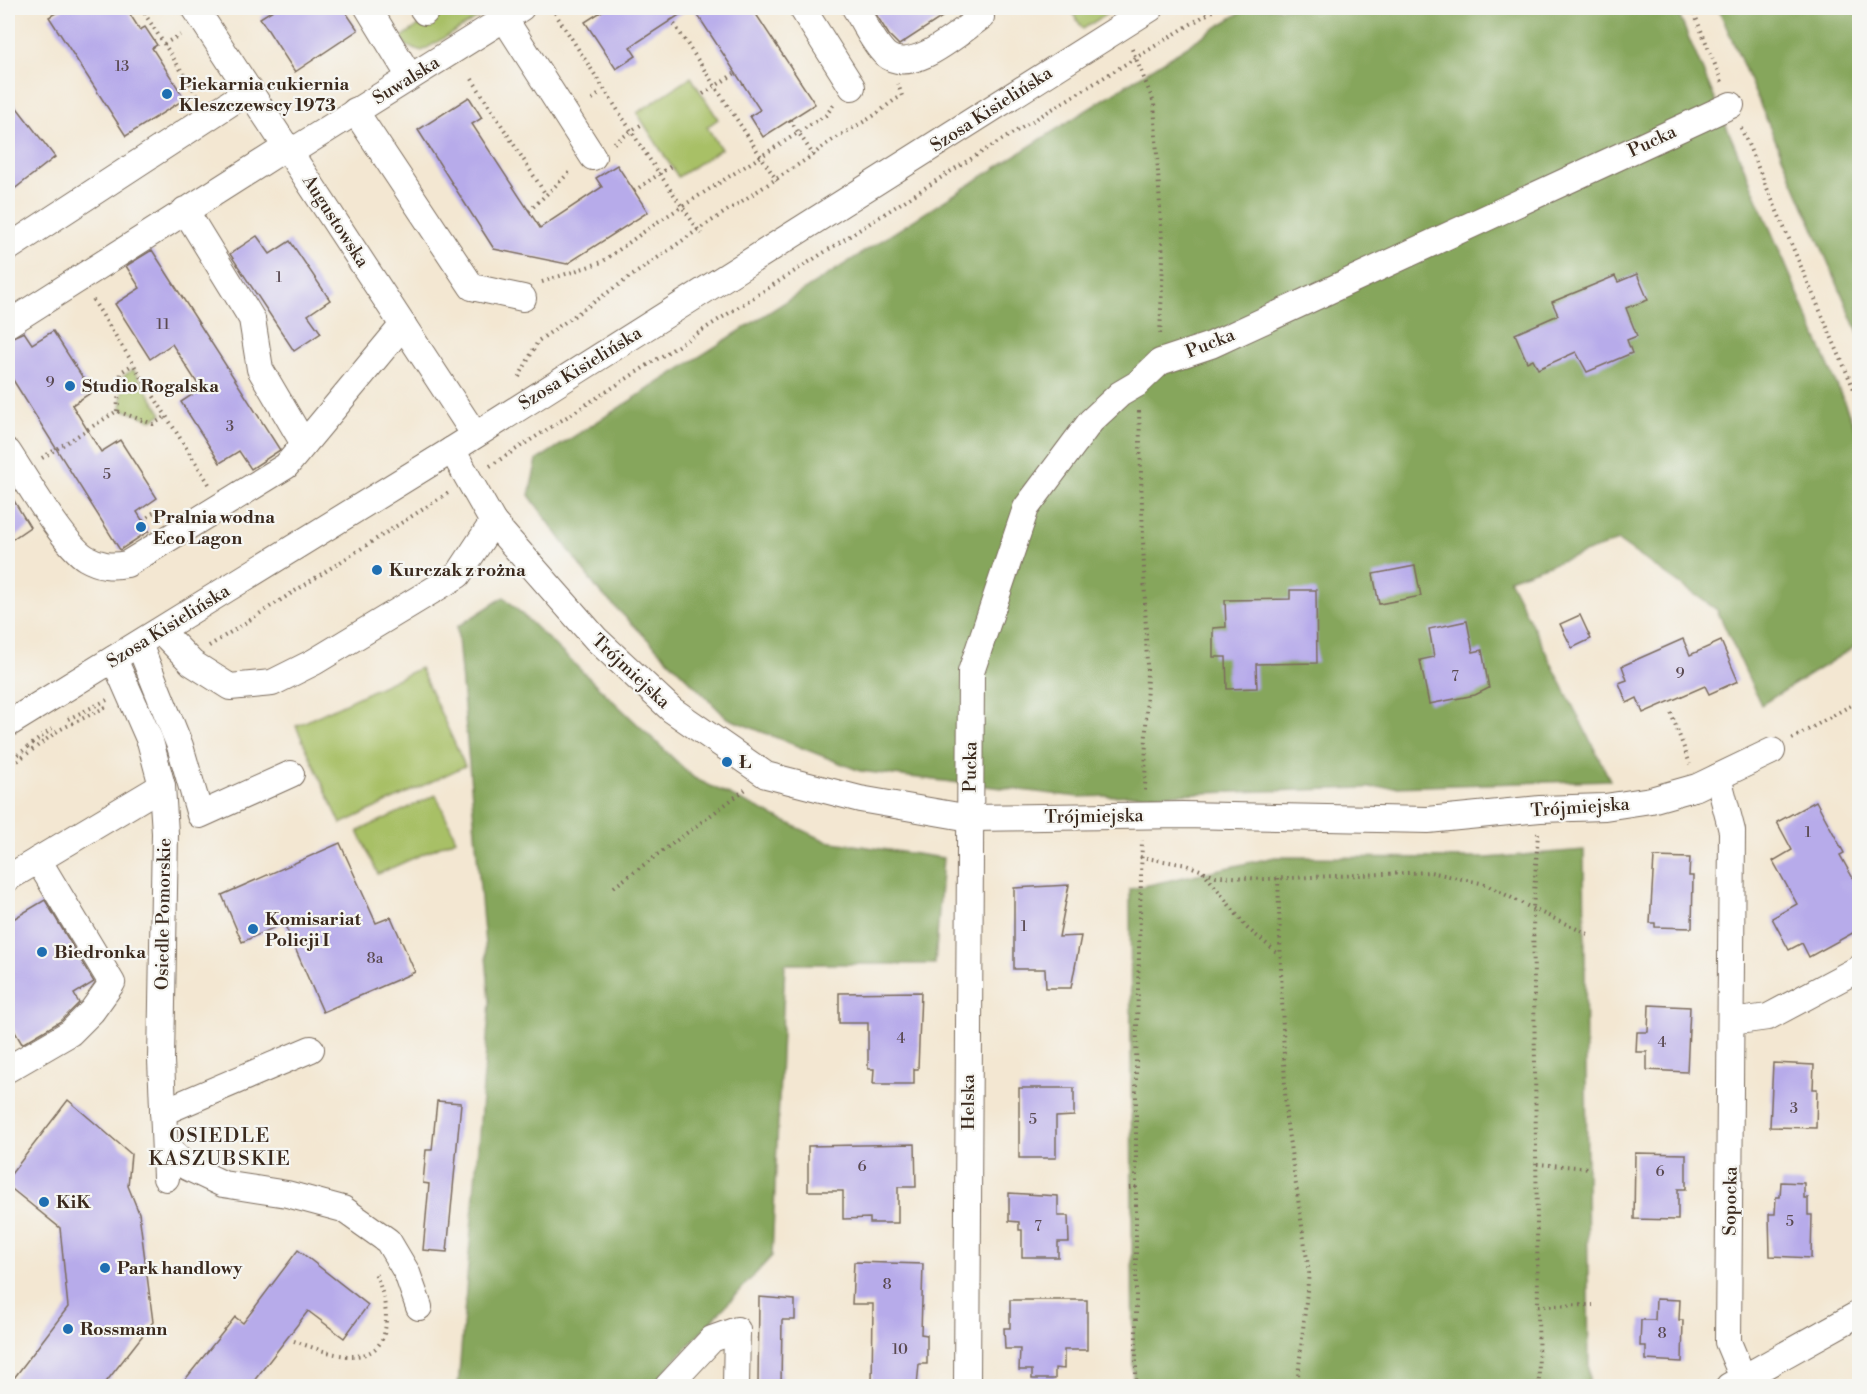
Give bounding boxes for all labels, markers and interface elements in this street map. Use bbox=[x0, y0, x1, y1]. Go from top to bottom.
street label: Suwalska bbox=[369, 50, 445, 110]
house number: 13 bbox=[115, 57, 129, 76]
street label: Szosa Kisielińska bbox=[926, 61, 1057, 157]
place label: Piekarnia cukiernia Kleszczewscy 1973 bbox=[179, 73, 349, 117]
marker: Piekarnia cukiernia Kleszczewscy 1973 bbox=[160, 87, 174, 101]
street label: Pucka bbox=[1624, 120, 1681, 163]
street label: Augustowska bbox=[297, 170, 374, 273]
house number: 1 bbox=[276, 268, 283, 287]
house number: 11 bbox=[156, 315, 170, 334]
street label: Szosa Kisielińska bbox=[514, 321, 647, 415]
street label: Pucka bbox=[1182, 323, 1239, 364]
house number: 9 bbox=[45, 373, 55, 392]
place label: Studio Rogalska bbox=[82, 375, 219, 398]
marker: Studio Rogalska bbox=[63, 379, 77, 393]
house number: 3 bbox=[226, 417, 234, 436]
house number: 5 bbox=[103, 465, 111, 484]
place label: Pralnia wodna Eco Lagon bbox=[153, 506, 275, 550]
marker: Pralnia wodna Eco Lagon bbox=[134, 520, 148, 534]
place label: Kurczak z rożna bbox=[389, 559, 526, 582]
marker: Kurczak z rożna bbox=[370, 563, 384, 577]
street label: Szosa Kisielińska bbox=[102, 579, 235, 673]
street label: Trójmiejska bbox=[587, 629, 675, 714]
house number: 9 bbox=[1675, 664, 1685, 683]
house number: 7 bbox=[1451, 667, 1459, 686]
street label: Pucka bbox=[959, 740, 982, 793]
place label: Ł bbox=[739, 751, 751, 774]
marker: Ł bbox=[720, 755, 734, 769]
street label: Trójmiejska bbox=[1530, 793, 1631, 822]
street label: Trójmiejska bbox=[1044, 804, 1145, 829]
house number: 1 bbox=[1805, 823, 1812, 842]
street label: Osiedle Pomorskie bbox=[151, 838, 176, 990]
place label: Komisariat Policji I bbox=[265, 908, 361, 952]
house number: 1 bbox=[1021, 917, 1028, 936]
marker: Komisariat Policji I bbox=[246, 922, 260, 936]
place label: Biedronka bbox=[54, 941, 146, 964]
marker: Biedronka bbox=[35, 945, 49, 959]
house number: 8a bbox=[367, 949, 384, 968]
house number: 4 bbox=[897, 1029, 906, 1048]
house number: 4 bbox=[1658, 1033, 1667, 1052]
street label: Helska bbox=[957, 1073, 980, 1130]
house number: 3 bbox=[1790, 1099, 1798, 1118]
house number: 5 bbox=[1029, 1110, 1037, 1129]
district label: OSIEDLE KASZUBSKIE bbox=[149, 1124, 291, 1172]
house number: 6 bbox=[857, 1157, 867, 1176]
house number: 6 bbox=[1655, 1162, 1665, 1181]
street label: Sopocka bbox=[1718, 1165, 1743, 1236]
place label: KiK bbox=[56, 1191, 91, 1214]
marker: KiK bbox=[37, 1195, 51, 1209]
house number: 5 bbox=[1786, 1212, 1794, 1231]
house number: 7 bbox=[1034, 1217, 1042, 1236]
place label: Park handlowy bbox=[117, 1257, 243, 1280]
marker: Park handlowy bbox=[98, 1261, 112, 1275]
house number: 8 bbox=[882, 1275, 892, 1294]
place label: Rossmann bbox=[80, 1318, 167, 1341]
marker: Rossmann bbox=[61, 1322, 75, 1336]
house number: 8 bbox=[1657, 1324, 1667, 1343]
house number: 10 bbox=[892, 1340, 908, 1359]

